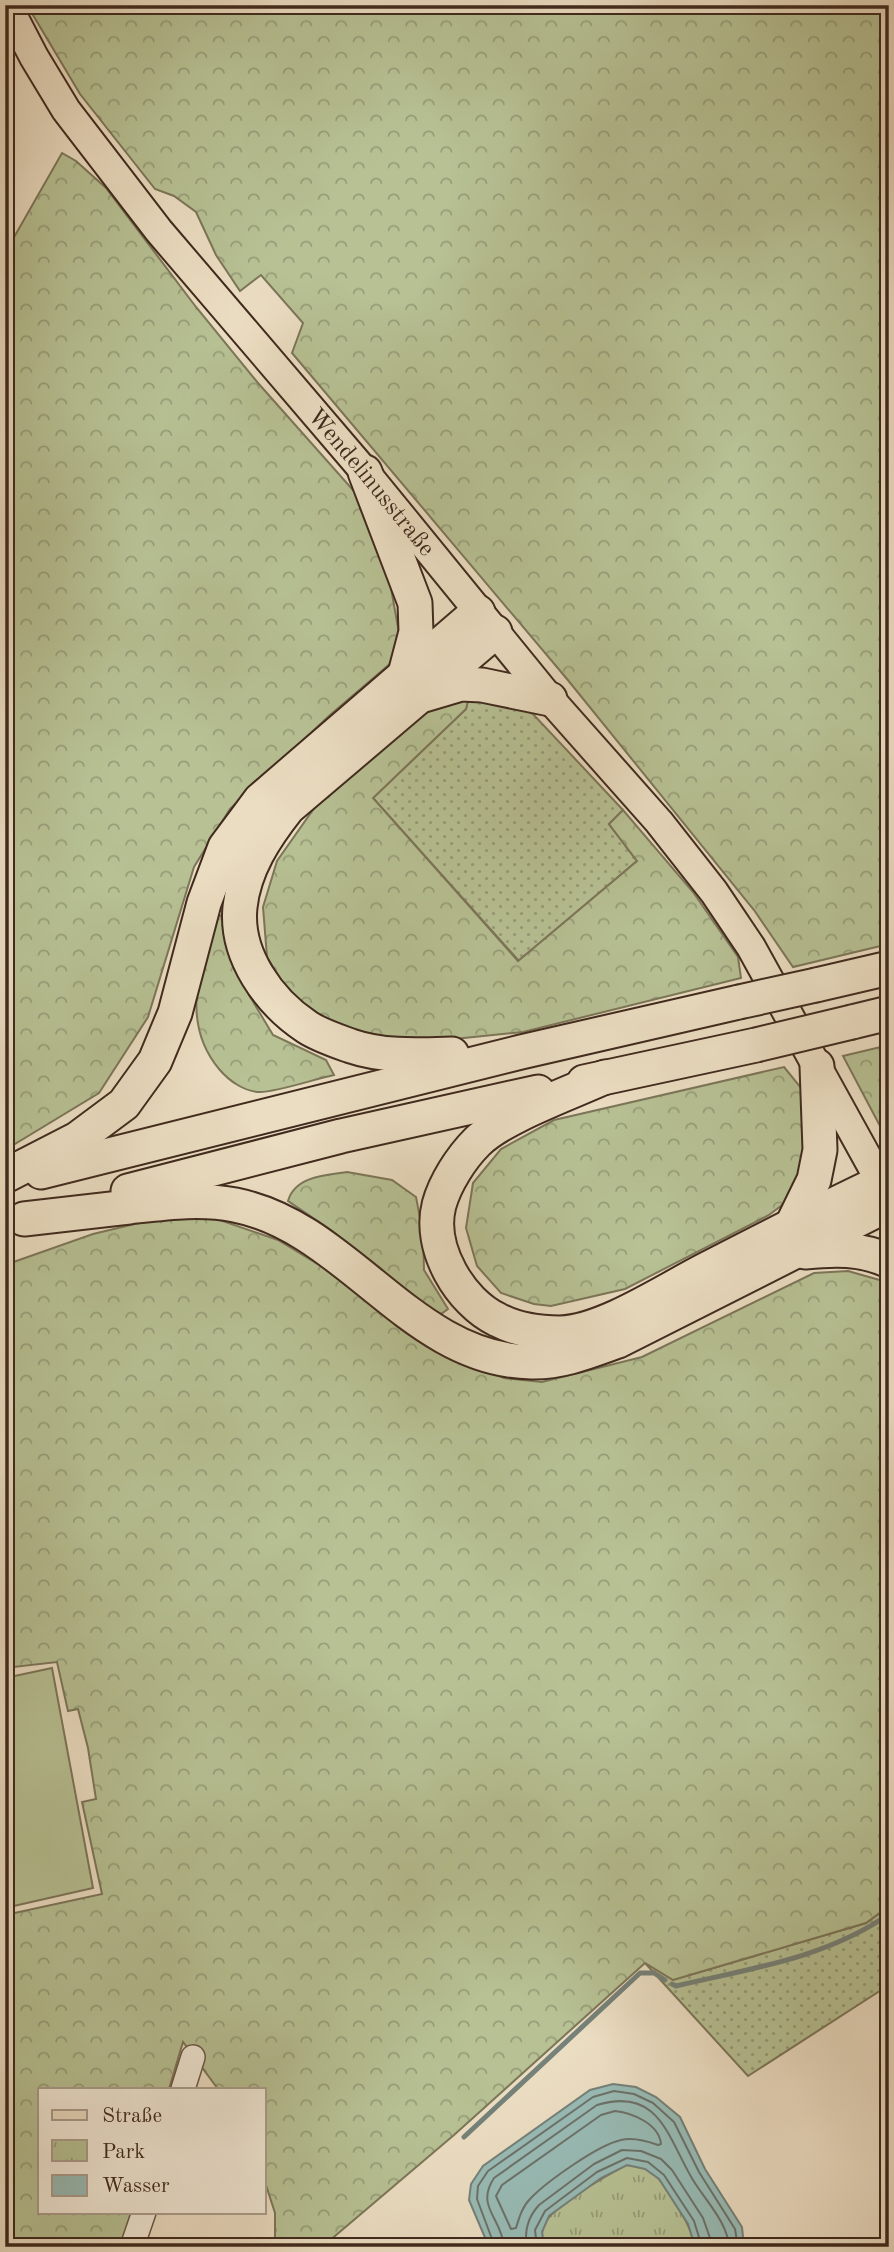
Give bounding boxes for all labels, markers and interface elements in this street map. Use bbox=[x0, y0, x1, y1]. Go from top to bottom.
street label: Wendelinusstraße bbox=[302, 404, 438, 561]
legend bbox=[38, 2088, 266, 2214]
text: Straße bbox=[102, 2106, 162, 2127]
text: Park bbox=[102, 2142, 145, 2163]
text: Wasser bbox=[102, 2176, 170, 2197]

